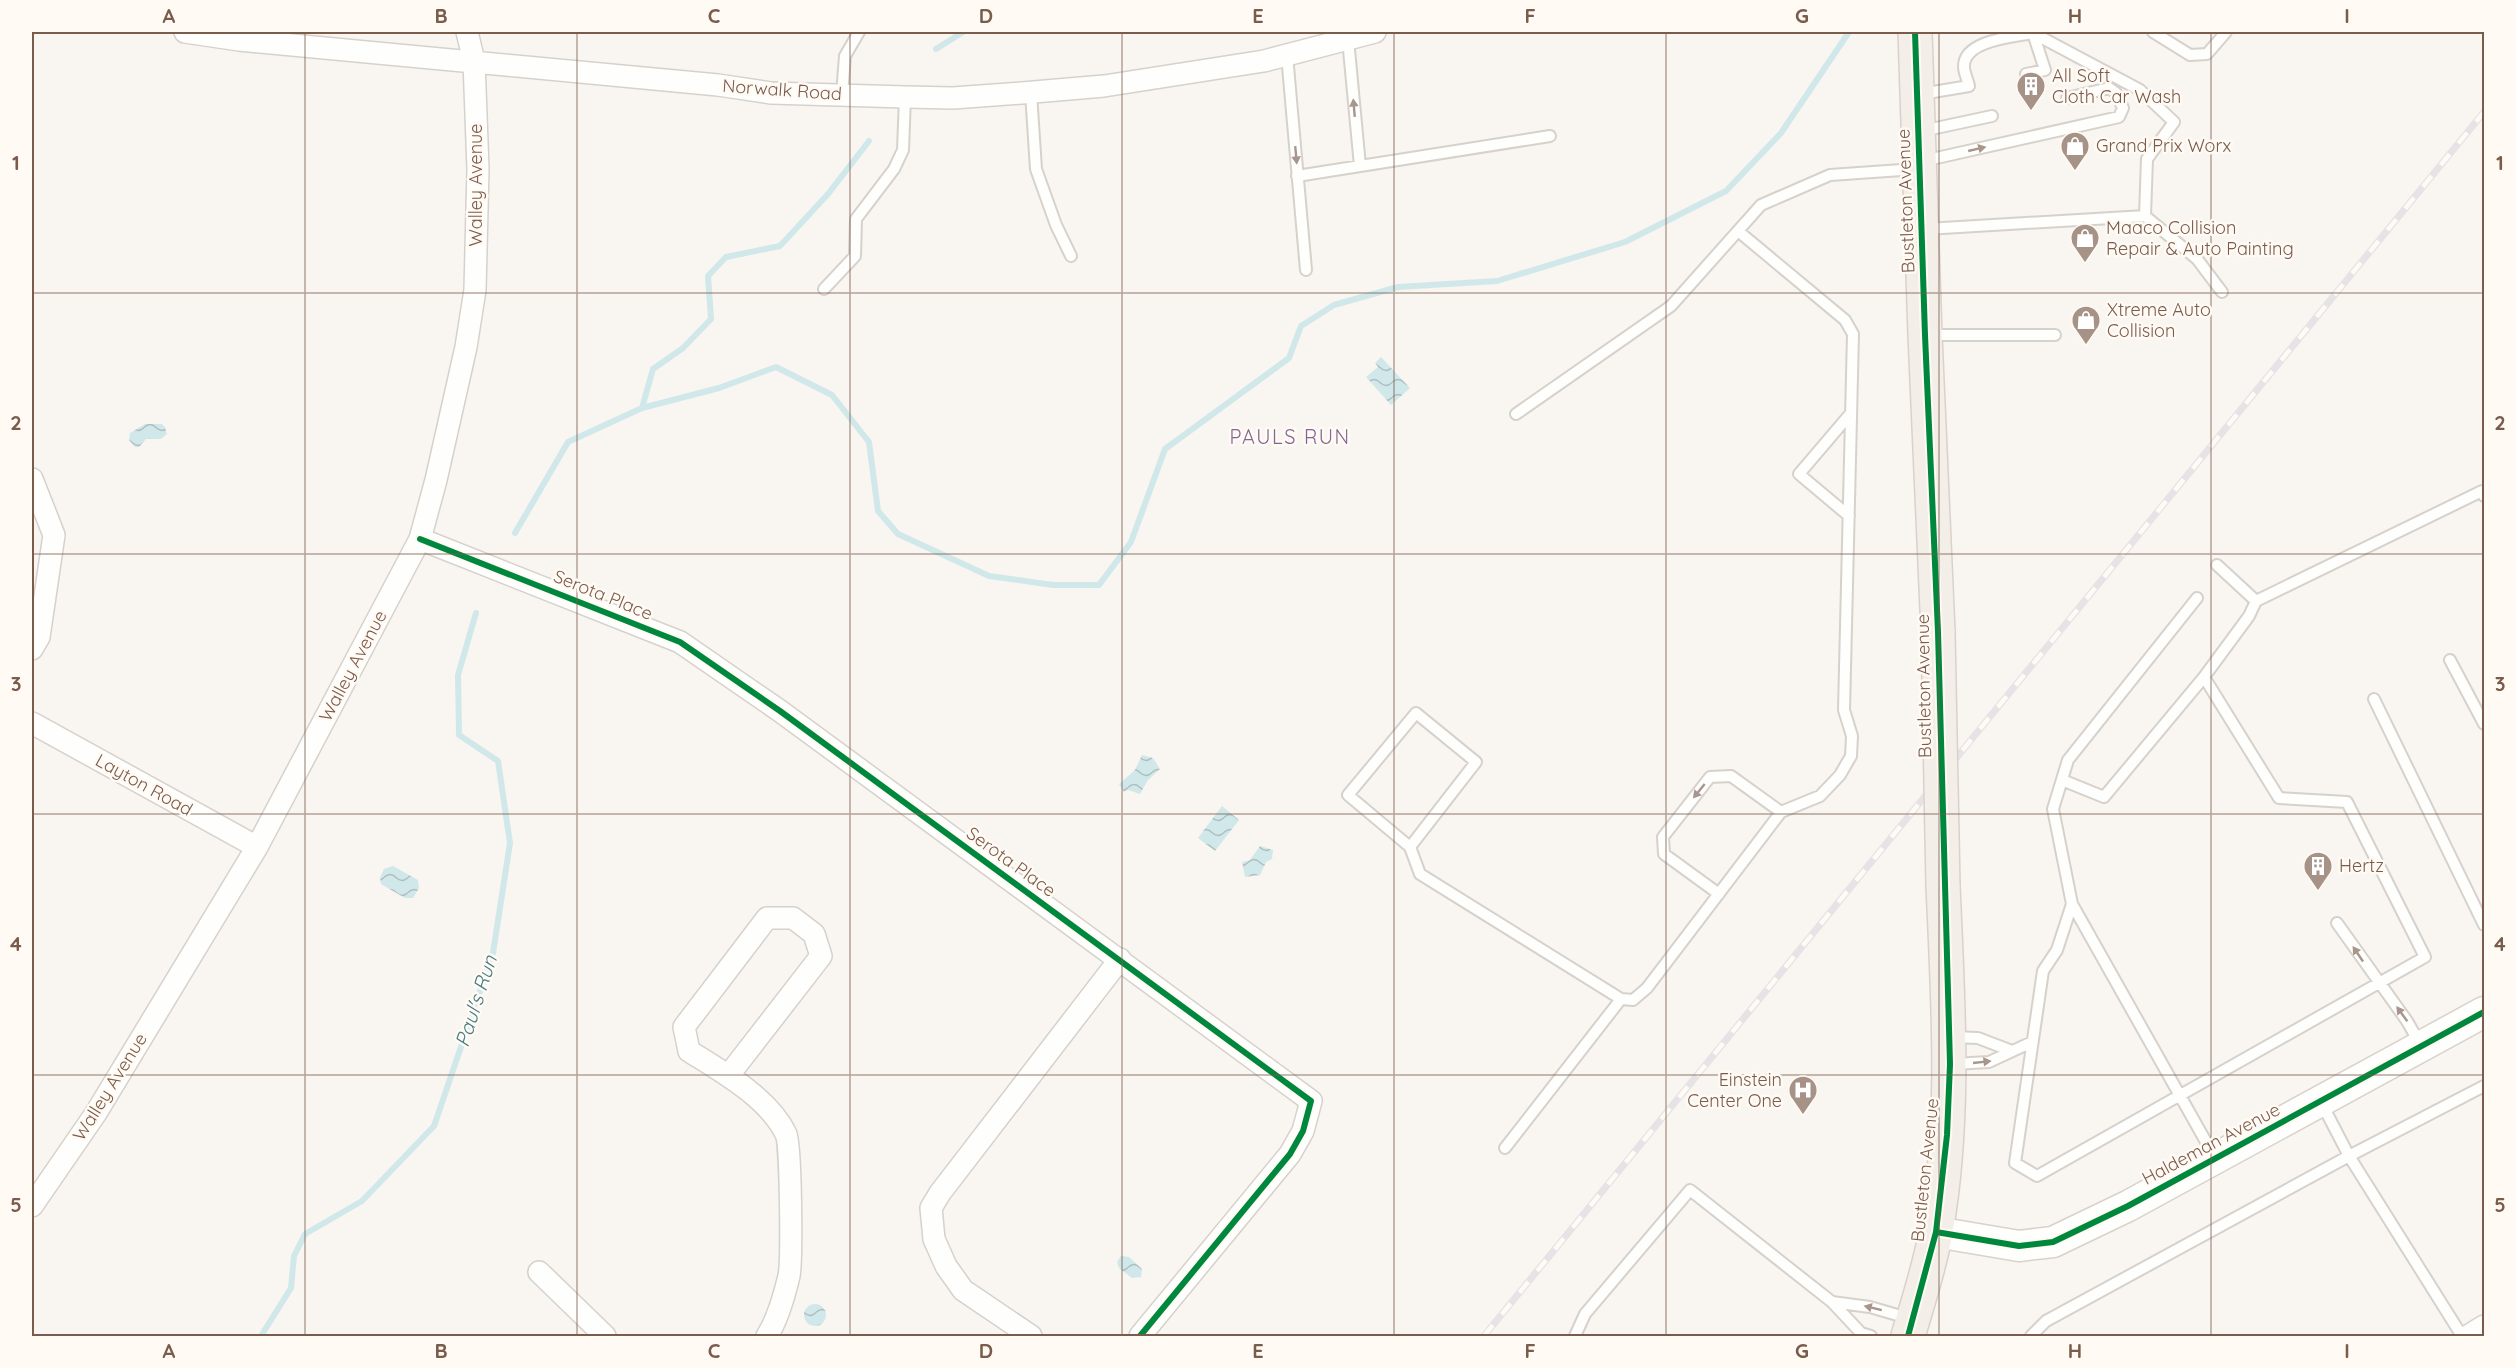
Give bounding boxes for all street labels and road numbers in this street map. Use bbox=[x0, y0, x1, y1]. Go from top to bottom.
street label: Norwalk Road bbox=[722, 74, 843, 105]
street label: Walley Avenue bbox=[464, 123, 487, 247]
street label: Bustleton Avenue bbox=[1891, 128, 1920, 274]
street label: Serota Place bbox=[550, 564, 656, 625]
street label: Walley Avenue bbox=[314, 606, 392, 725]
street label: Bustleton Avenue bbox=[1911, 614, 1936, 758]
street label: Layton Road bbox=[92, 748, 197, 821]
street label: Serota Place bbox=[962, 821, 1060, 902]
street label: Walley Avenue bbox=[67, 1028, 152, 1145]
street label: Bustleton Avenue bbox=[1906, 1097, 1943, 1243]
street label: Haldeman Avenue bbox=[2138, 1097, 2284, 1190]

